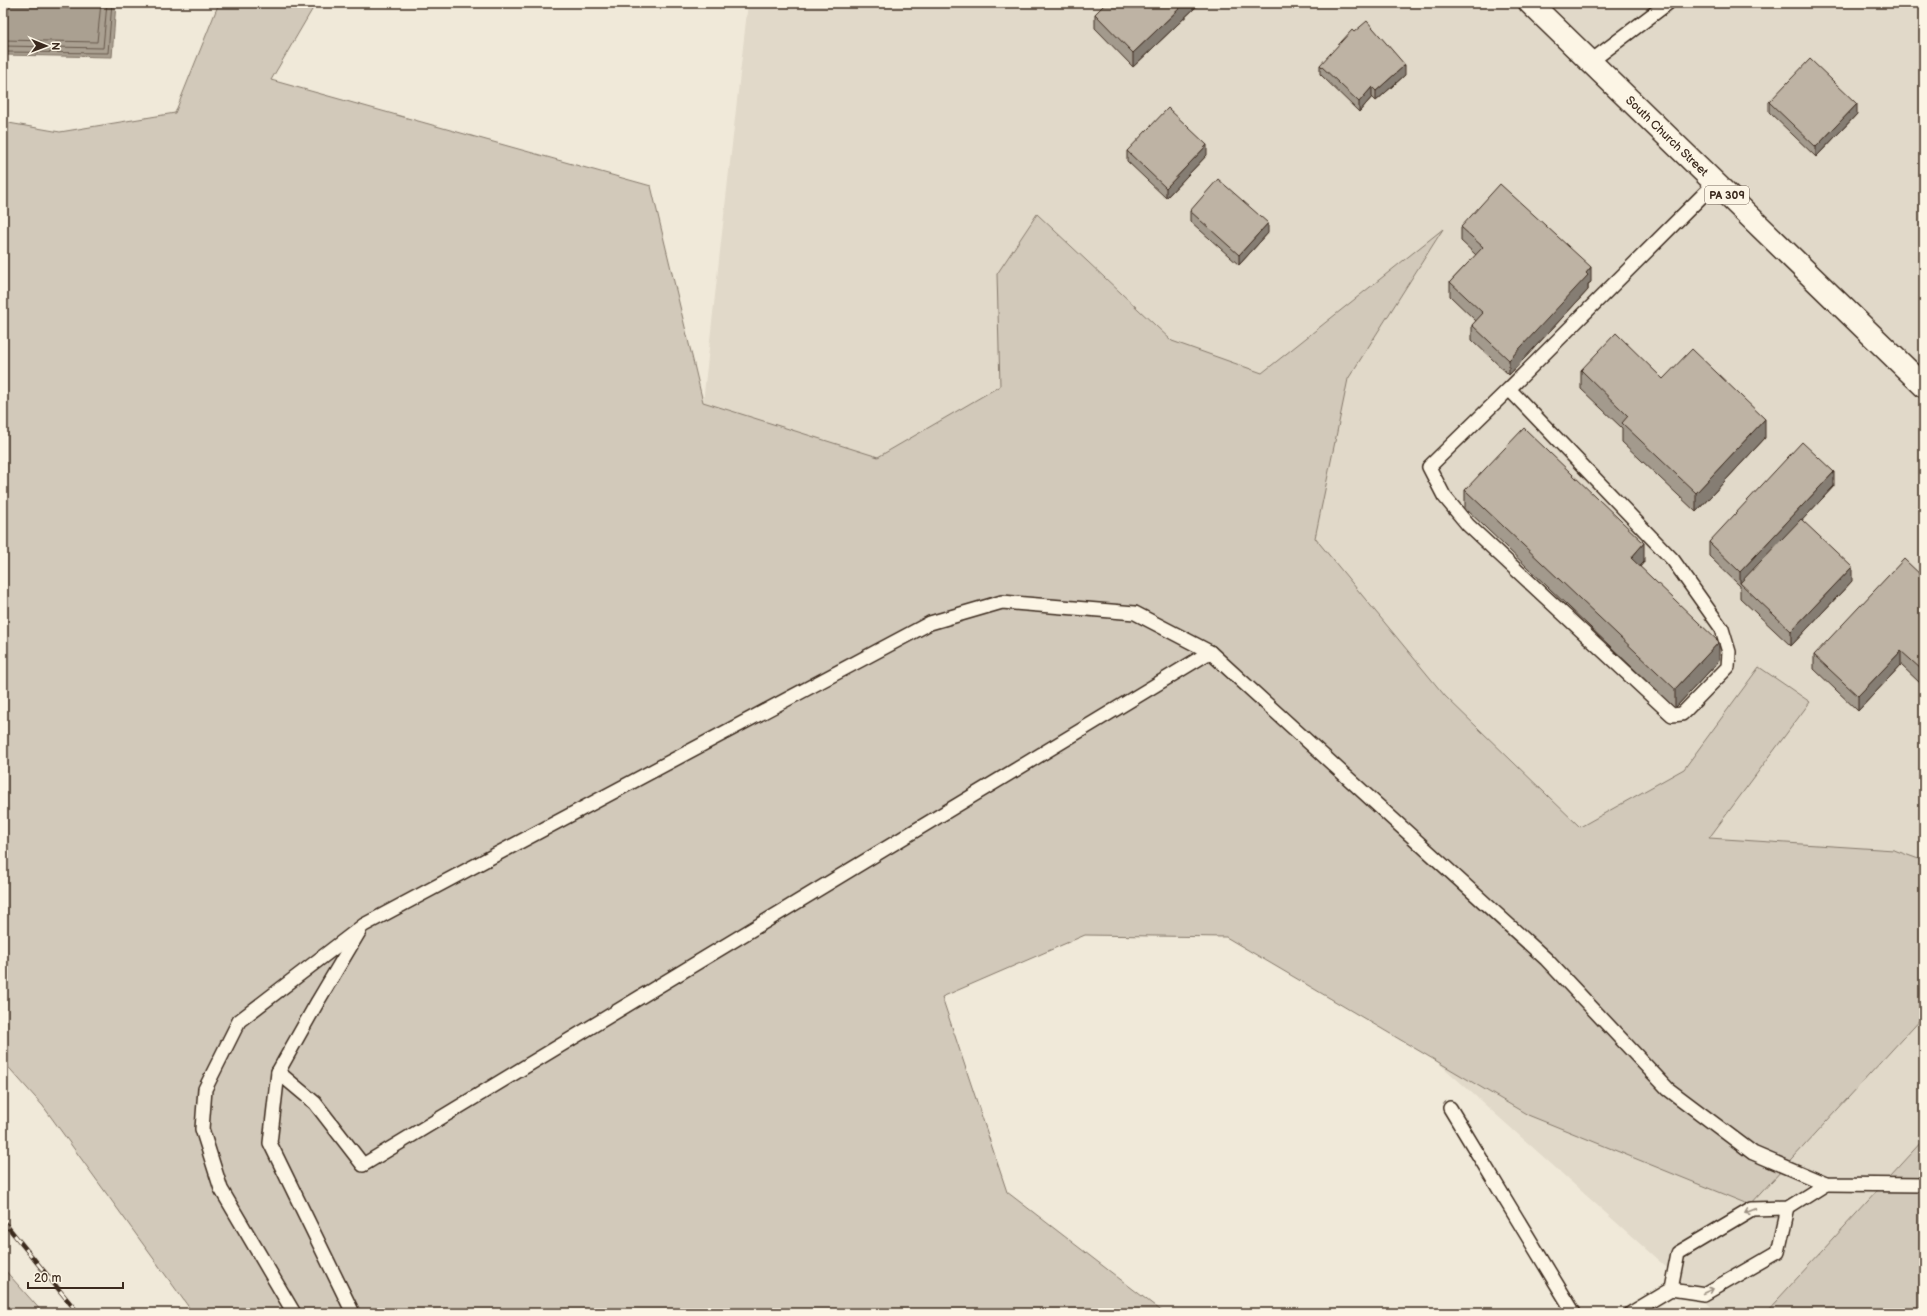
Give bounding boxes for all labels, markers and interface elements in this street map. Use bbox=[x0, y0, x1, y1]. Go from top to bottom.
north arrow bbox=[26, 26, 66, 66]
text: N bbox=[49, 42, 62, 50]
street label: South Church Street bbox=[1622, 93, 1711, 180]
road number: PA 309 bbox=[1705, 186, 1749, 204]
one-way arrow bbox=[1744, 1208, 1756, 1215]
scale bar bbox=[28, 1264, 123, 1290]
text: 20 m bbox=[34, 1271, 61, 1286]
one-way arrow bbox=[1703, 1286, 1715, 1294]

